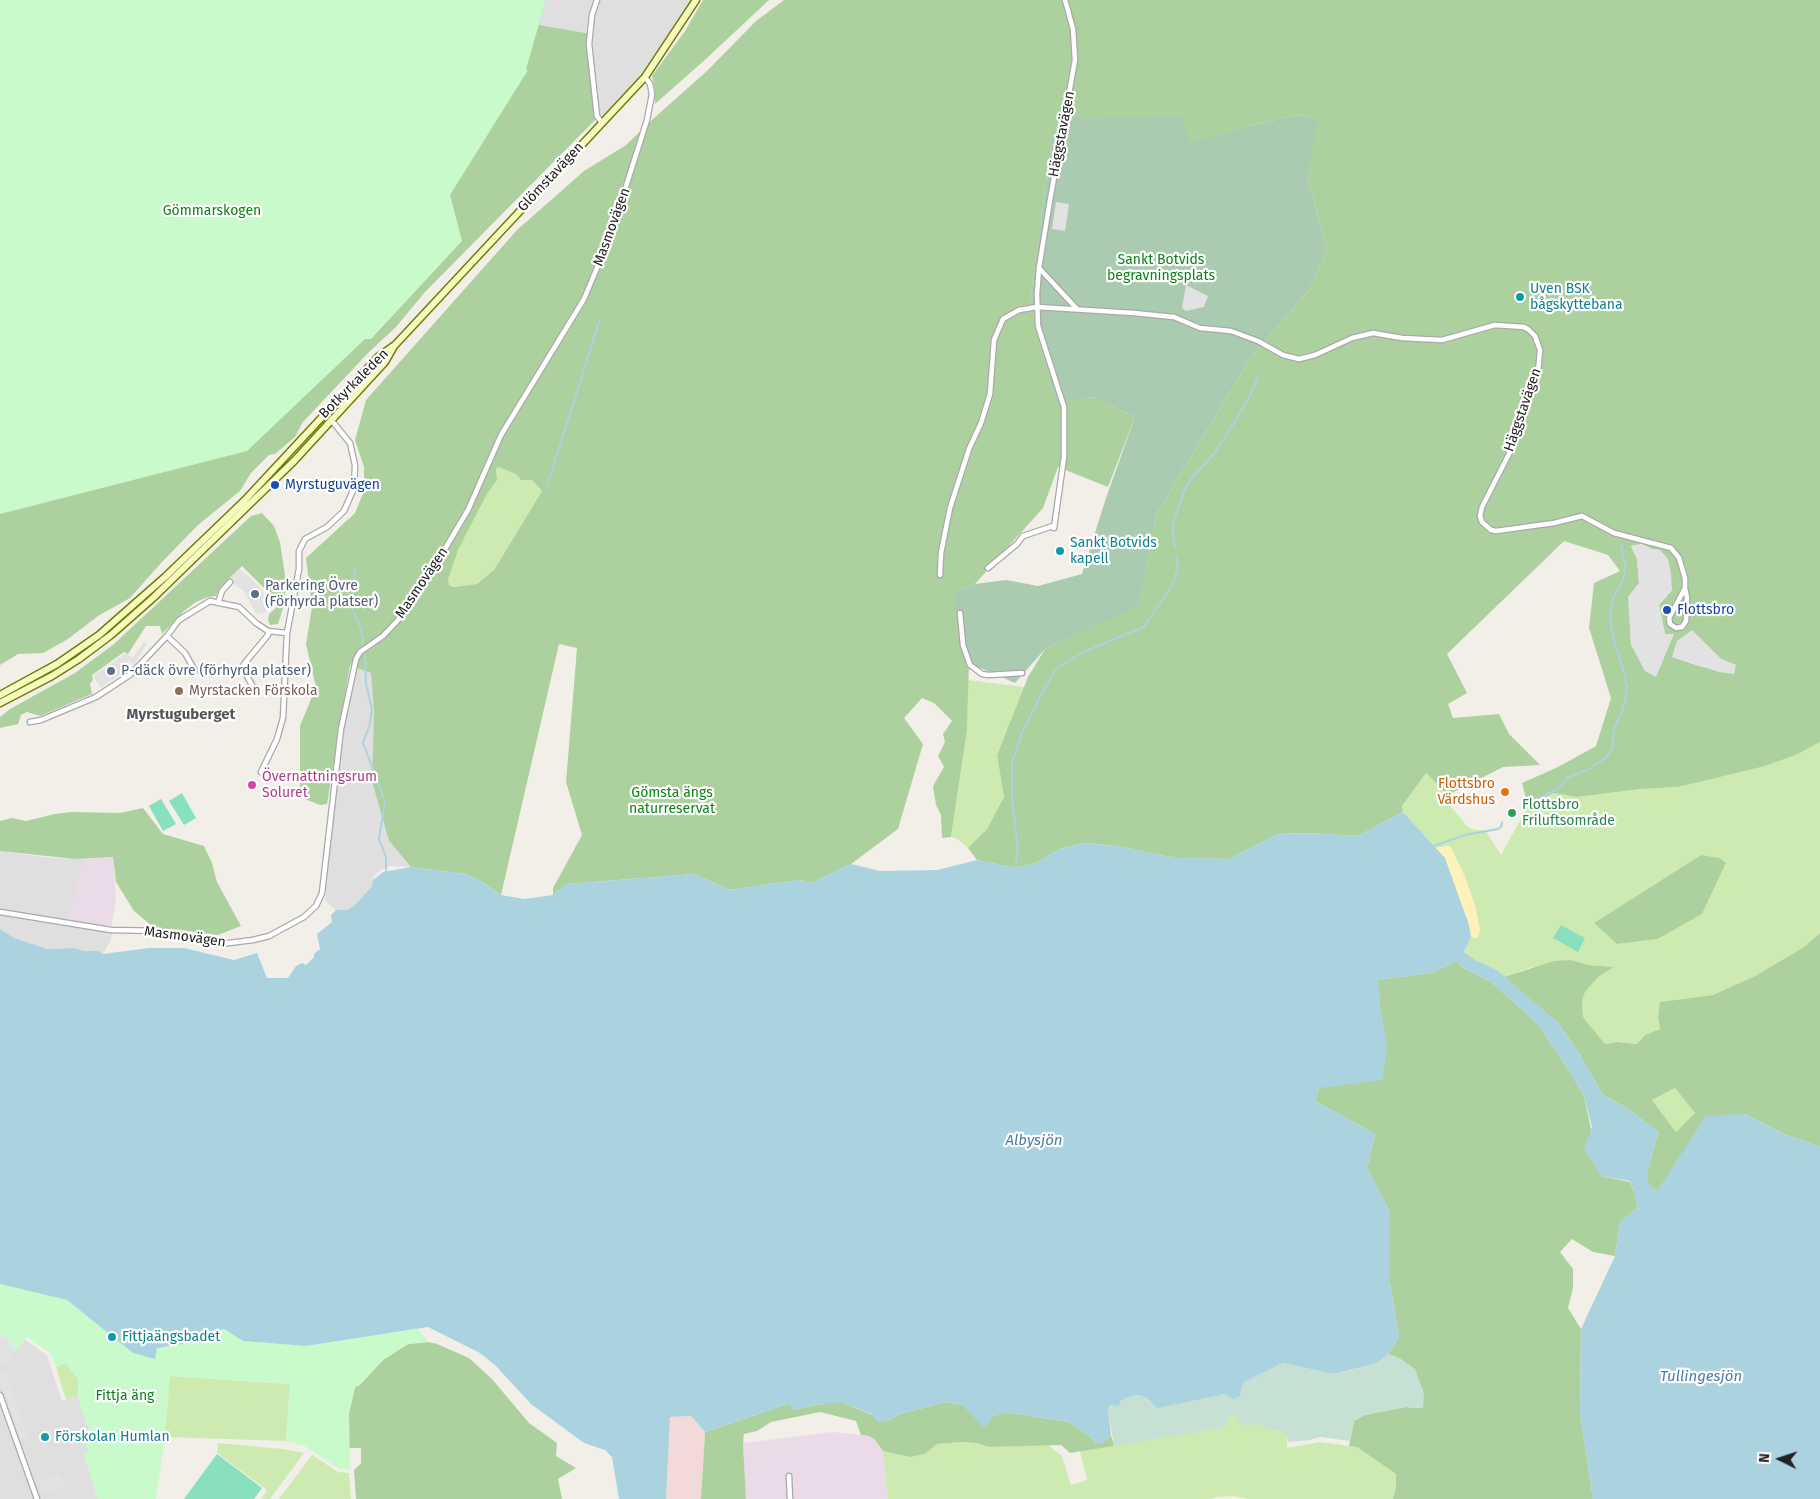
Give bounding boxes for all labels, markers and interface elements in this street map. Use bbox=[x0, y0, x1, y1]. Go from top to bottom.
street label: Häggstavägen bbox=[1045, 90, 1079, 178]
street label: Glömstavägen bbox=[515, 139, 587, 215]
street label: Masmovägen bbox=[590, 186, 634, 268]
park label: Gömmarskogen bbox=[163, 203, 261, 219]
park label: Sankt Botvids begravningsplats bbox=[1107, 252, 1215, 284]
place label: Uven BSK bågskyttebana bbox=[1530, 281, 1623, 314]
marker: Uven BSK bågskyttebana bbox=[1514, 291, 1526, 303]
street label: Botkyrkaleden bbox=[316, 346, 392, 422]
street label: Häggstavägen bbox=[1501, 366, 1545, 454]
place label: Myrstuguvägen bbox=[285, 477, 380, 493]
marker: Myrstuguvägen bbox=[269, 479, 281, 491]
place label: Sankt Botvids kapell bbox=[1070, 535, 1157, 568]
street label: Masmovägen bbox=[392, 544, 452, 622]
marker: Sankt Botvids kapell bbox=[1054, 545, 1066, 557]
place label: Parkering Övre (Förhyrda platser) bbox=[265, 578, 378, 610]
marker: Parkering Övre (Förhyrda platser) bbox=[249, 588, 261, 600]
place label: Flottsbro bbox=[1677, 602, 1734, 618]
marker: Flottsbro bbox=[1661, 604, 1673, 616]
place label: P-däck övre (förhyrda platser) bbox=[121, 663, 311, 679]
marker: P-däck övre (förhyrda platser) bbox=[105, 665, 117, 677]
place label: Myrstacken Förskola bbox=[189, 683, 318, 699]
marker: Myrstacken Förskola bbox=[173, 685, 185, 697]
district label: Myrstuguberget bbox=[127, 706, 235, 724]
place label: Övernattningsrum Soluret bbox=[262, 769, 377, 802]
place label: Flottsbro Värdshus bbox=[1437, 776, 1495, 809]
marker: Övernattningsrum Soluret bbox=[246, 779, 258, 791]
park label: Gömsta ängs naturreservat bbox=[629, 785, 715, 818]
marker: Flottsbro Värdshus bbox=[1499, 786, 1511, 798]
place label: Flottsbro Friluftsområde bbox=[1522, 797, 1615, 830]
marker: Flottsbro Friluftsområde bbox=[1506, 807, 1518, 819]
street label: Masmovägen bbox=[143, 923, 227, 951]
water label: Albysjön bbox=[1005, 1132, 1063, 1150]
place label: Fittjaängsbadet bbox=[122, 1329, 220, 1345]
marker: Fittjaängsbadet bbox=[106, 1331, 118, 1343]
water label: Tullingesjön bbox=[1660, 1368, 1742, 1386]
park label: Fittja äng bbox=[96, 1388, 154, 1404]
place label: Förskolan Humlan bbox=[55, 1429, 170, 1445]
marker: Förskolan Humlan bbox=[39, 1431, 51, 1443]
north arrow bbox=[1755, 1434, 1805, 1484]
text: N bbox=[1756, 1453, 1773, 1463]

